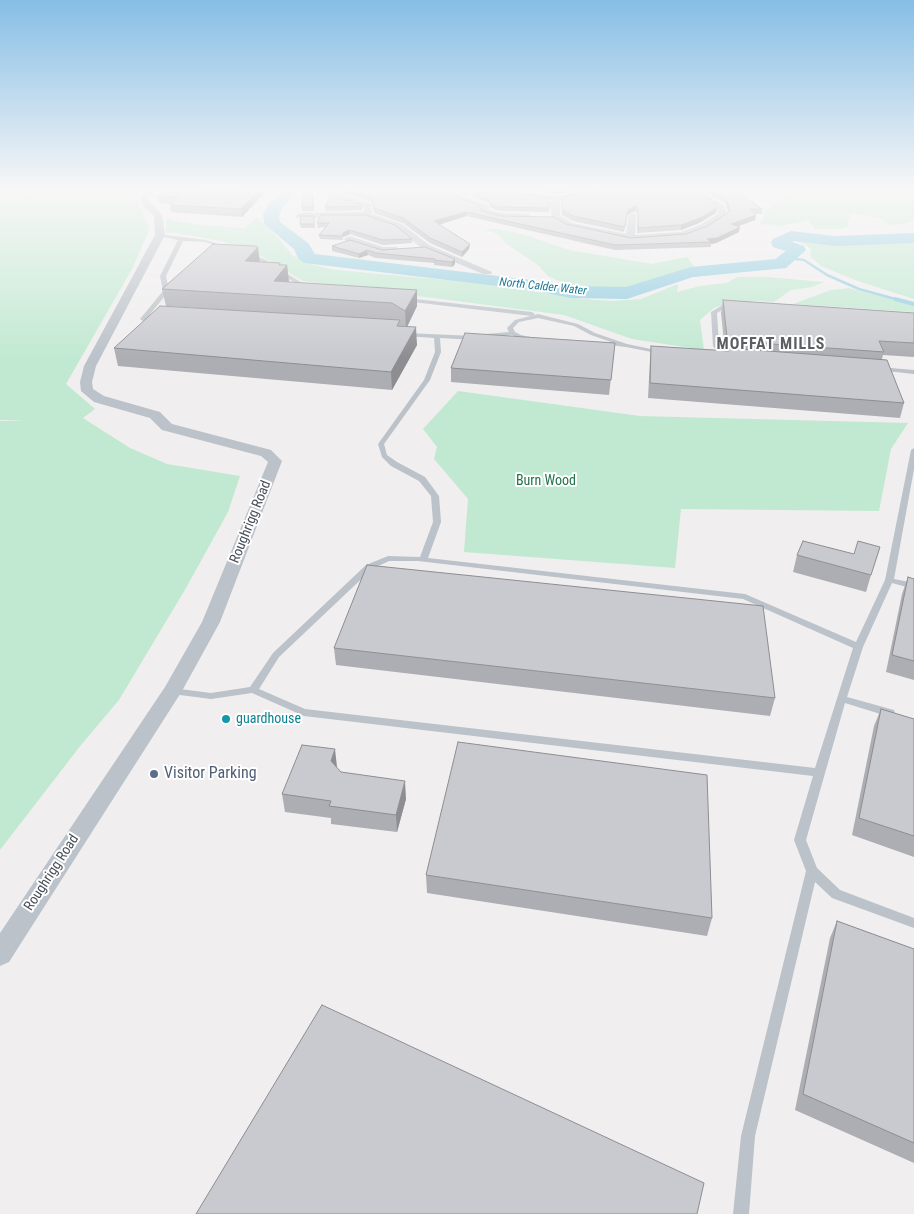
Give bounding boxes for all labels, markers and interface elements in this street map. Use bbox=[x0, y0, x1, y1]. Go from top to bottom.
water label: North Calder Water bbox=[499, 275, 587, 299]
district label: MOFFAT MILLS bbox=[715, 335, 827, 355]
park label: Burn Wood bbox=[516, 473, 576, 489]
street label: Roughrigg Road bbox=[227, 478, 275, 566]
place label: guardhouse bbox=[236, 711, 301, 727]
marker: guardhouse bbox=[220, 713, 232, 725]
place label: Visitor Parking bbox=[164, 764, 257, 784]
marker: Visitor Parking bbox=[148, 768, 160, 780]
street label: Roughrigg Road bbox=[21, 832, 83, 914]

